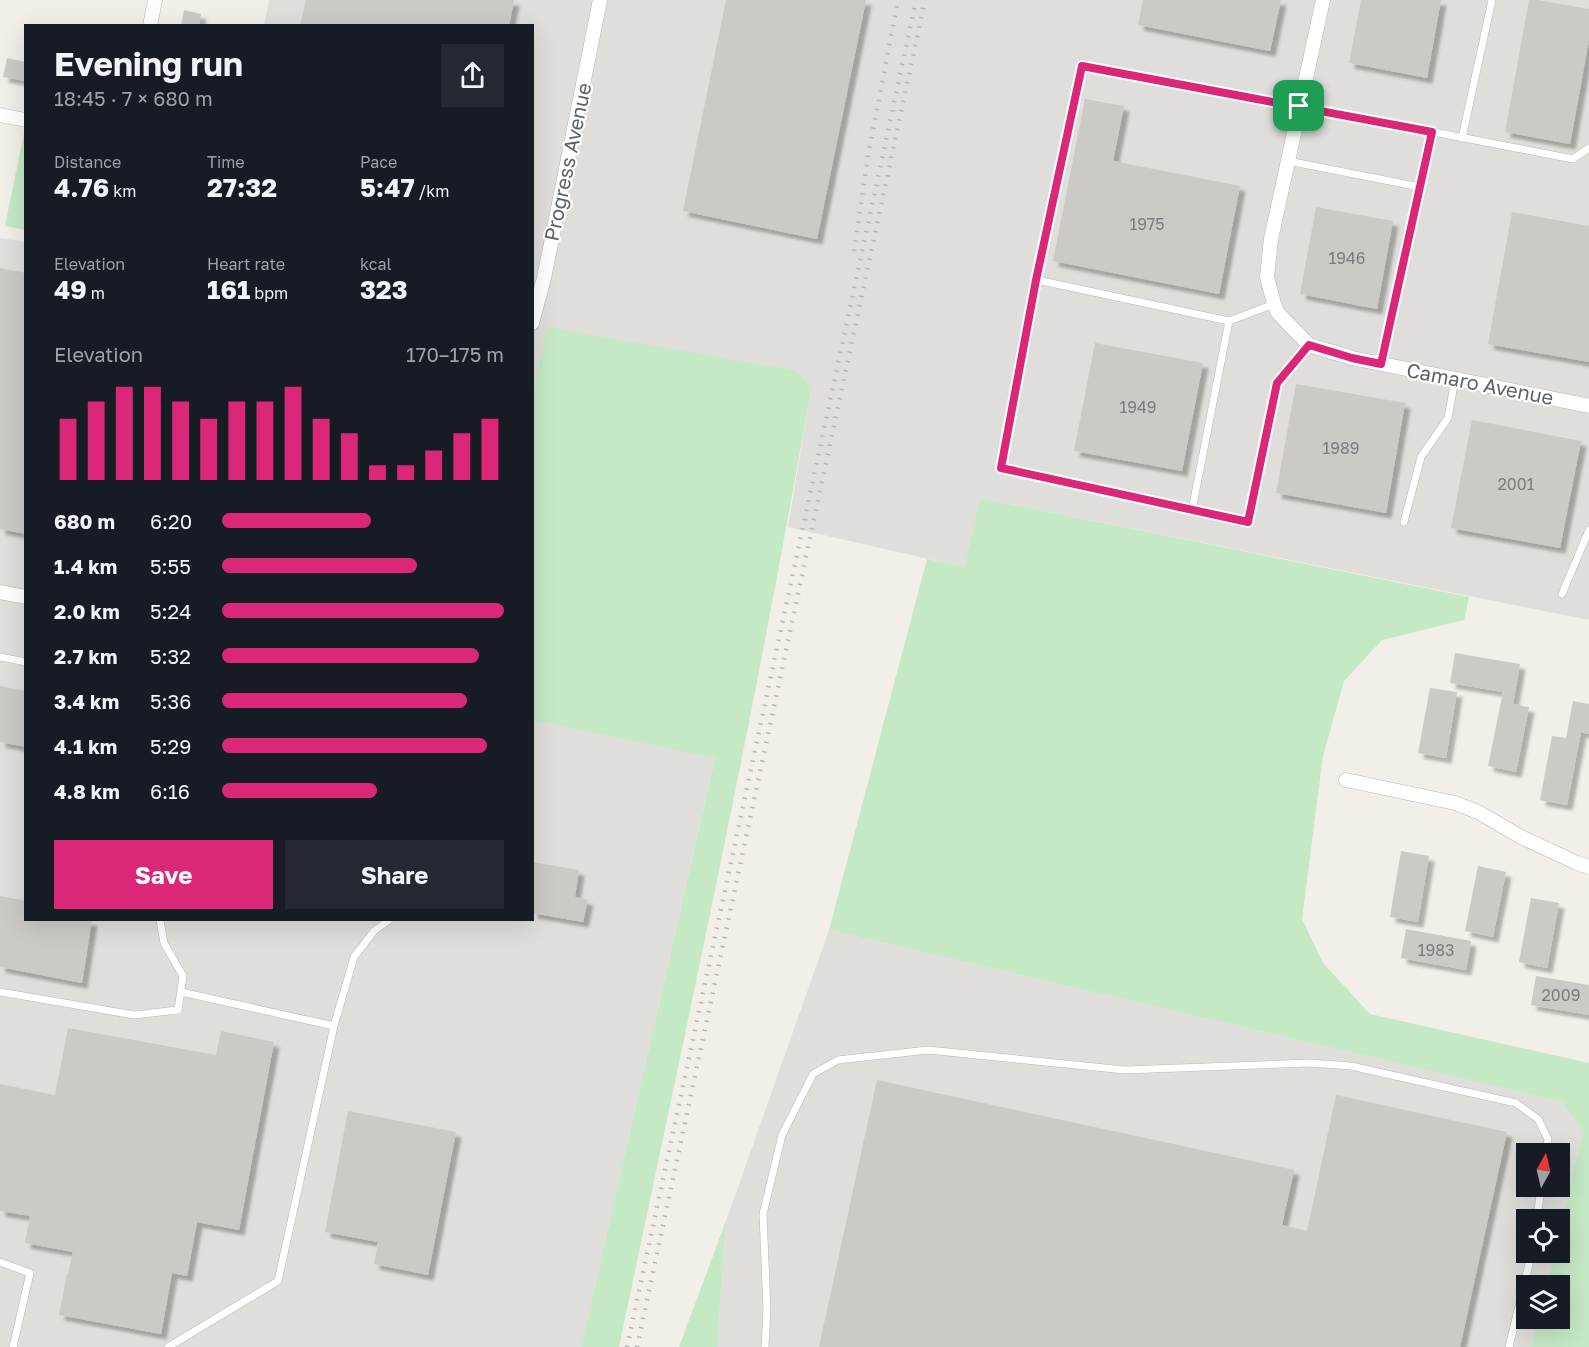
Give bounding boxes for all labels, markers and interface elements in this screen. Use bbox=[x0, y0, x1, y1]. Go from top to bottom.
text: Evening run bbox=[54, 44, 243, 83]
button: share bbox=[441, 44, 504, 107]
pin bbox=[1273, 80, 1324, 131]
street label: Progress Avenue bbox=[539, 81, 595, 243]
text: 18:45 · 7 × 680 m bbox=[54, 86, 213, 110]
icon: arrive bbox=[1282, 89, 1315, 122]
text: Distance bbox=[54, 152, 121, 172]
text: Time bbox=[207, 152, 245, 172]
text: Pace bbox=[360, 152, 397, 172]
text: 4.76 bbox=[54, 172, 109, 203]
text: 27:32 bbox=[207, 172, 277, 203]
text: 5:47 bbox=[360, 172, 415, 203]
text: km bbox=[109, 181, 136, 201]
text: /km bbox=[415, 181, 450, 201]
house number: 1975 bbox=[1129, 214, 1165, 234]
house number: 1946 bbox=[1329, 248, 1365, 268]
text: Elevation bbox=[54, 254, 125, 274]
text: Heart rate bbox=[207, 254, 285, 274]
text: kcal bbox=[360, 254, 392, 274]
text: 49 bbox=[54, 274, 87, 305]
text: 161 bbox=[207, 274, 250, 305]
text: 323 bbox=[360, 274, 408, 305]
text: m bbox=[87, 283, 105, 303]
text: bpm bbox=[250, 283, 288, 303]
text: Elevation bbox=[54, 342, 143, 366]
text: 170–175 m bbox=[406, 342, 504, 366]
street label: Camaro Avenue bbox=[1405, 357, 1556, 409]
house number: 1949 bbox=[1120, 397, 1156, 417]
house number: 1989 bbox=[1323, 438, 1359, 458]
house number: 2001 bbox=[1498, 474, 1535, 494]
text: 680 m bbox=[54, 509, 115, 533]
text: 6:20 bbox=[150, 509, 192, 533]
text: 1.4 km bbox=[54, 554, 117, 578]
text: 5:55 bbox=[150, 554, 191, 578]
text: 2.0 km bbox=[54, 599, 120, 623]
text: 5:24 bbox=[150, 599, 191, 623]
text: 2.7 km bbox=[54, 644, 118, 668]
text: 5:32 bbox=[150, 644, 191, 668]
text: 3.4 km bbox=[54, 689, 119, 713]
text: 5:36 bbox=[150, 689, 191, 713]
text: 4.1 km bbox=[54, 734, 117, 758]
text: 5:29 bbox=[150, 734, 191, 758]
text: 4.8 km bbox=[54, 779, 120, 803]
text: 6:16 bbox=[150, 779, 190, 803]
button: Save bbox=[54, 840, 273, 909]
button: Share bbox=[285, 840, 504, 909]
house number: 1983 bbox=[1418, 940, 1454, 960]
house number: 2009 bbox=[1542, 985, 1580, 1005]
north arrow bbox=[1516, 1143, 1570, 1197]
map controls bbox=[1516, 1143, 1570, 1329]
button: locate bbox=[1516, 1209, 1570, 1263]
button: layers bbox=[1516, 1275, 1570, 1329]

